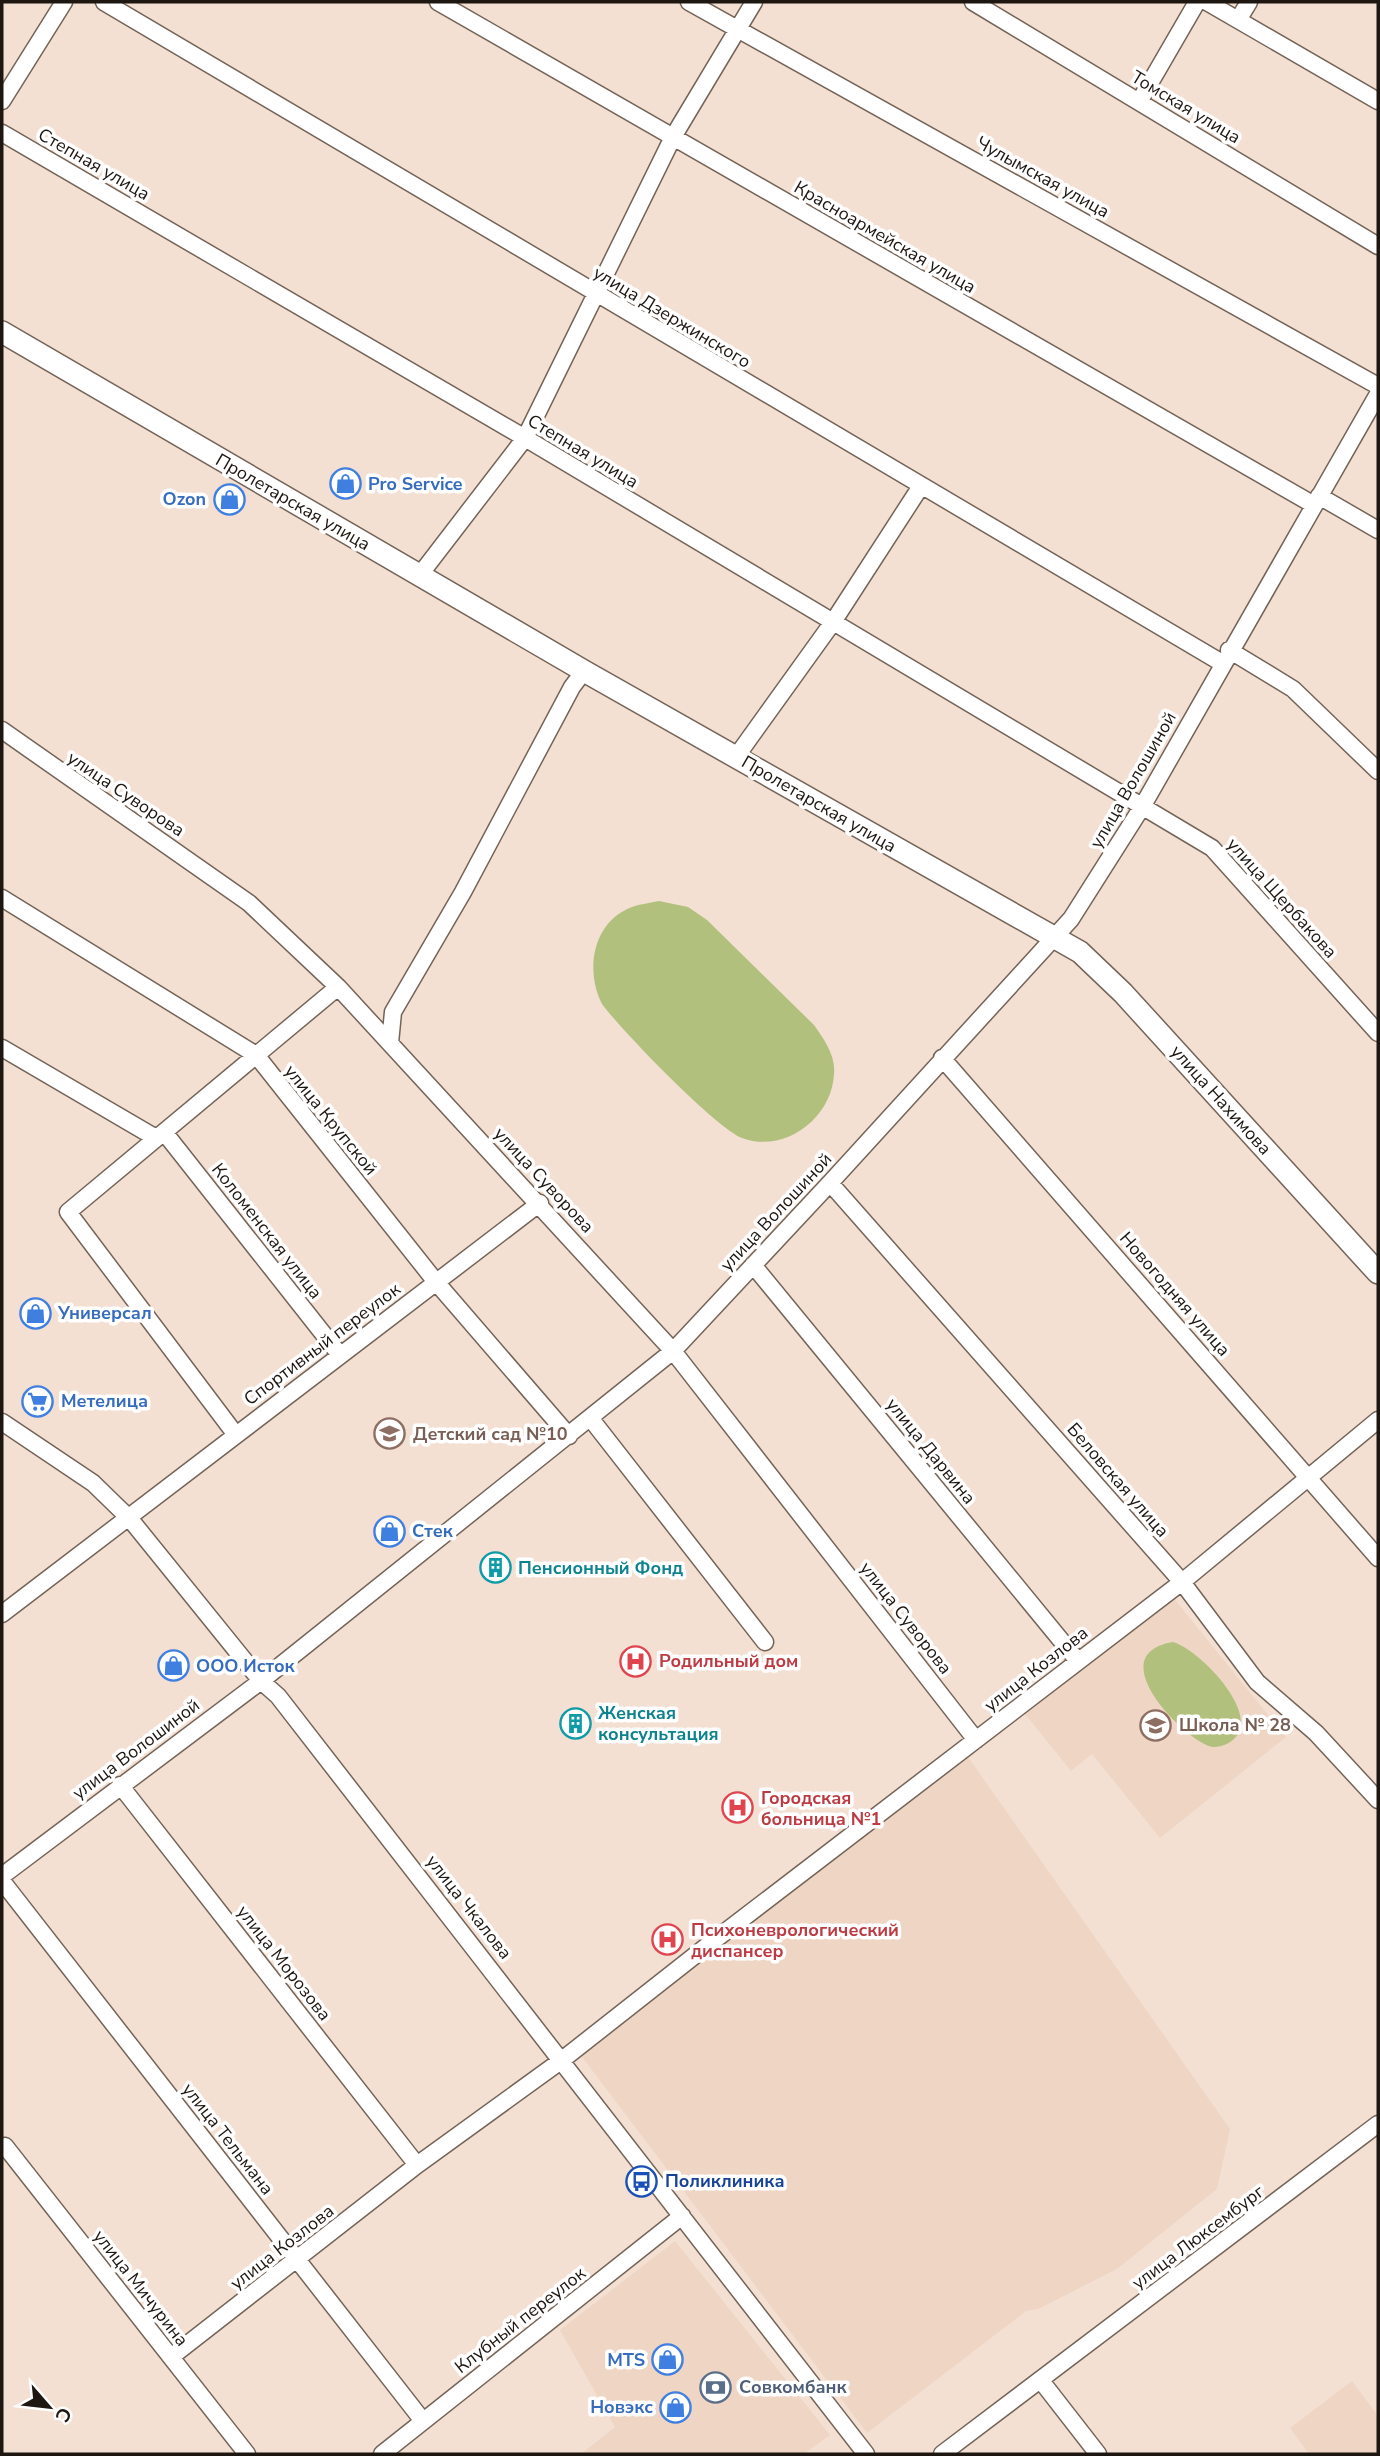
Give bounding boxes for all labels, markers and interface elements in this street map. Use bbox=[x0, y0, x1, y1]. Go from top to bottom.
street label: Томская улица bbox=[1127, 65, 1245, 149]
street label: Степная улица bbox=[34, 122, 154, 206]
street label: Чулымская улица bbox=[972, 130, 1114, 224]
street label: Красноармейская улица bbox=[790, 175, 980, 299]
street label: улица Дзержинского bbox=[589, 260, 755, 374]
street label: Степная улица bbox=[523, 408, 643, 494]
street label: Пролетарская улица bbox=[211, 448, 375, 556]
shop icon: Pro Service bbox=[328, 467, 362, 501]
place label: Pro Service bbox=[368, 472, 463, 496]
shop icon: Ozon bbox=[212, 482, 246, 516]
place label: Ozon bbox=[163, 487, 206, 511]
street label: улица Волошиной bbox=[1084, 707, 1182, 853]
street label: улица Суворова bbox=[63, 746, 189, 842]
street label: Пролетарская улица bbox=[737, 750, 901, 858]
street label: улица Щербакова bbox=[1222, 833, 1342, 963]
street label: улица Нахимова bbox=[1165, 1040, 1277, 1160]
street label: улица Крупской bbox=[279, 1060, 383, 1180]
street label: улица Суворова bbox=[489, 1122, 599, 1238]
street label: улица Волошиной bbox=[715, 1148, 837, 1276]
street label: Коломенская улица bbox=[206, 1158, 328, 1304]
street label: Новогодняя улица bbox=[1114, 1227, 1236, 1361]
street label: Спортивный переулок bbox=[239, 1277, 406, 1411]
shop icon: Универсал bbox=[18, 1296, 52, 1330]
place label: Универсал bbox=[57, 1301, 152, 1325]
supermarket icon: Метелица bbox=[21, 1384, 55, 1418]
place label: Метелица bbox=[61, 1389, 148, 1413]
street label: улица Дарвина bbox=[881, 1393, 981, 1509]
school or university icon: Детский сад №10 bbox=[373, 1417, 407, 1451]
street label: Беловская улица bbox=[1062, 1418, 1174, 1542]
place label: Детский сад №10 bbox=[413, 1422, 568, 1446]
shop icon: Стек bbox=[372, 1514, 406, 1548]
place label: Стек bbox=[412, 1519, 454, 1543]
building icon: Пенсионный Фонд bbox=[478, 1551, 512, 1585]
place label: Пенсионный Фонд bbox=[518, 1556, 683, 1580]
street label: улица Суворова bbox=[855, 1557, 957, 1679]
street label: улица Козлова bbox=[979, 1621, 1093, 1717]
hospital icon: Родильный дом bbox=[619, 1644, 653, 1678]
shop icon: ООО Исток bbox=[156, 1649, 190, 1683]
place label: Родильный дом bbox=[659, 1649, 798, 1673]
place label: ООО Исток bbox=[196, 1654, 296, 1678]
street label: улица Волошиной bbox=[67, 1693, 205, 1805]
place label: Женская консультация bbox=[598, 1701, 719, 1746]
building icon: Женская консультация bbox=[558, 1706, 592, 1740]
school or university icon: Школа № 28 bbox=[1139, 1708, 1173, 1742]
place label: Школа № 28 bbox=[1179, 1713, 1291, 1737]
place label: Городская больница №1 bbox=[761, 1786, 881, 1831]
hospital icon: Городская больница №1 bbox=[721, 1791, 755, 1825]
street label: улица Чкалова bbox=[421, 1850, 517, 1964]
street label: улица Морозова bbox=[231, 1900, 337, 2026]
place label: Психоневрологический диспансер bbox=[691, 1918, 899, 1963]
hospital icon: Психоневрологический диспансер bbox=[651, 1923, 685, 1957]
street label: улица Тельмана bbox=[177, 2078, 279, 2200]
bus stop icon: Поликлиника bbox=[625, 2164, 659, 2198]
place label: Поликлиника bbox=[665, 2169, 785, 2193]
street label: улица Люксембург bbox=[1127, 2179, 1269, 2295]
street label: улица Козлова bbox=[225, 2199, 339, 2295]
street label: улица Мичурина bbox=[88, 2225, 194, 2351]
street label: Клубный переулок bbox=[450, 2261, 591, 2379]
shop icon: MTS bbox=[651, 2343, 685, 2377]
place label: MTS bbox=[607, 2348, 645, 2372]
bank icon: Совкомбанк bbox=[699, 2370, 733, 2404]
north arrow bbox=[14, 2372, 84, 2442]
place label: Совкомбанк bbox=[739, 2375, 848, 2399]
shop icon: Новэкс bbox=[659, 2390, 693, 2424]
place label: Новэкс bbox=[590, 2395, 653, 2419]
text: С bbox=[49, 2403, 78, 2426]

